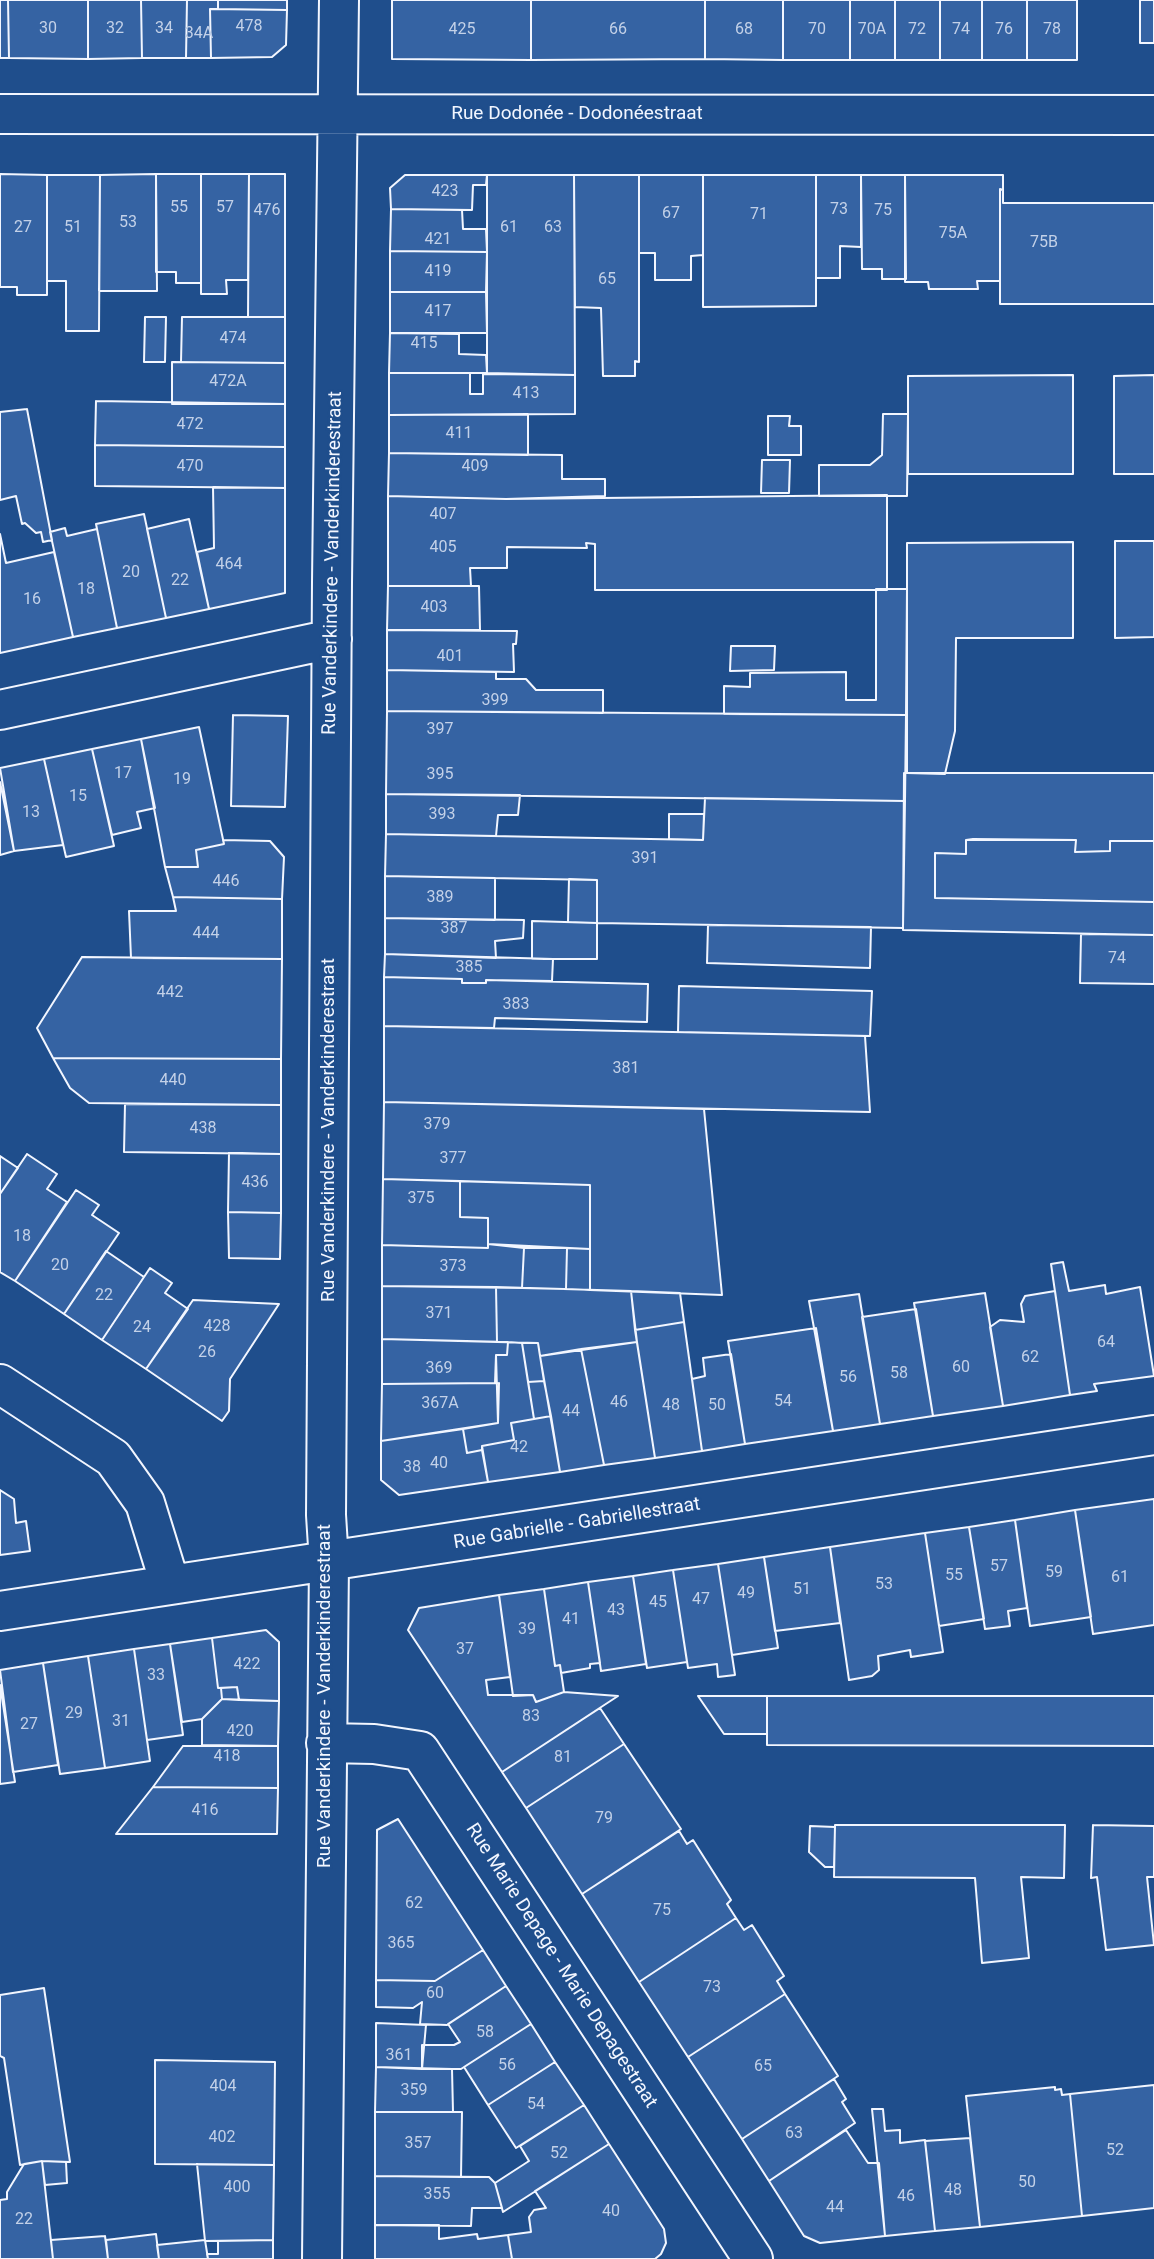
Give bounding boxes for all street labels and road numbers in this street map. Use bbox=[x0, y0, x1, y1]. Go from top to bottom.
street label: Rue Dodonée - Dodonéestraat bbox=[451, 103, 703, 125]
street label: Rue Vanderkindere - Vanderkinderestraat bbox=[319, 391, 347, 735]
street label: Rue Vanderkindere - Vanderkinderestraat bbox=[318, 958, 340, 1302]
street label: Rue Gabrielle - Gabriellestraat bbox=[452, 1493, 702, 1555]
street label: Rue Vanderkindere - Vanderkinderestraat bbox=[314, 1524, 336, 1868]
street label: Rue Marie Depage - Marie Depagestraat bbox=[460, 1819, 662, 2113]

